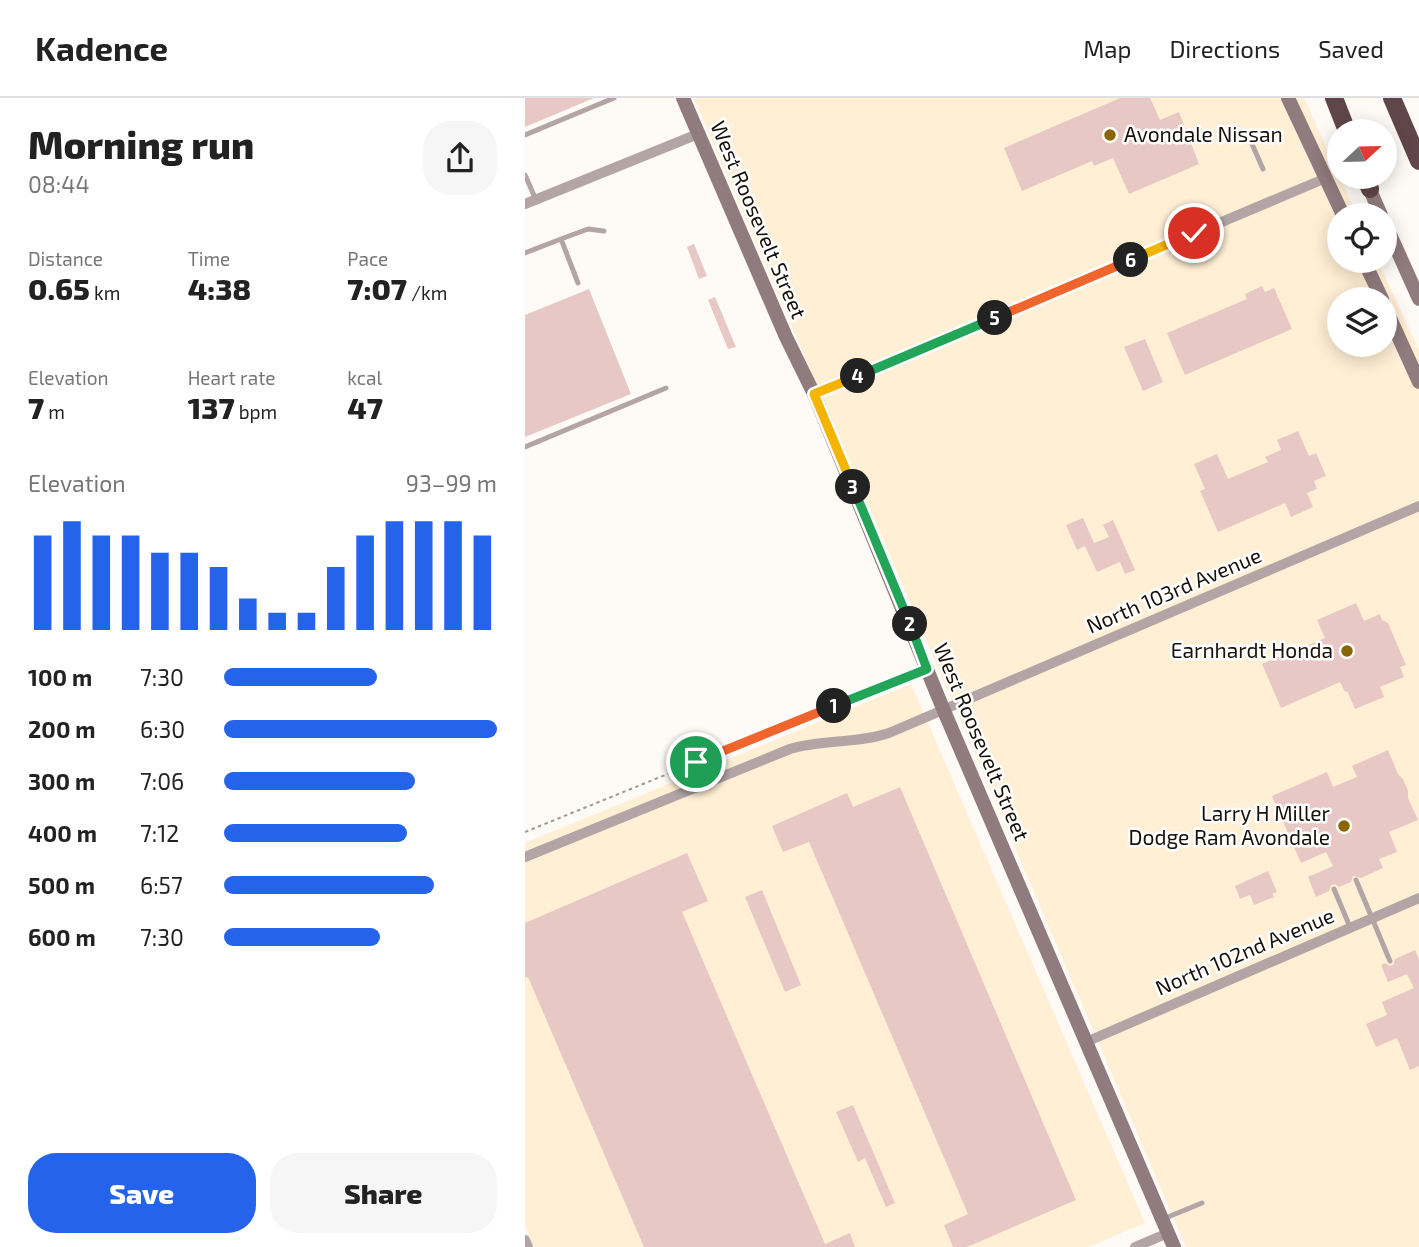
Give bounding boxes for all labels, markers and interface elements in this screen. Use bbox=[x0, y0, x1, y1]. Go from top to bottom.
text: Kadence bbox=[35, 28, 168, 68]
text: Map bbox=[1083, 34, 1131, 63]
text: Directions bbox=[1169, 34, 1280, 63]
text: Saved bbox=[1318, 34, 1384, 63]
street label: West Roosevelt Street bbox=[706, 117, 812, 322]
north arrow bbox=[1327, 119, 1397, 189]
map controls bbox=[1327, 119, 1397, 357]
text: Morning run bbox=[28, 121, 254, 167]
button: share bbox=[423, 121, 497, 195]
place label: Avondale Nissan bbox=[1124, 121, 1283, 146]
marker: Avondale Nissan bbox=[1102, 127, 1118, 143]
text: 08:44 bbox=[28, 170, 90, 198]
pin bbox=[1164, 203, 1224, 263]
button: locate bbox=[1327, 203, 1397, 273]
icon: check bbox=[1175, 214, 1213, 252]
pin: 6 bbox=[1113, 242, 1149, 278]
text: Distance bbox=[28, 247, 103, 270]
text: Time bbox=[188, 247, 230, 270]
text: Pace bbox=[347, 247, 388, 270]
text: 6 bbox=[1125, 248, 1136, 271]
text: 0.65 bbox=[28, 270, 90, 306]
text: 4:38 bbox=[188, 270, 251, 306]
text: 7:07 bbox=[347, 270, 407, 306]
text: km bbox=[90, 281, 120, 304]
text: /km bbox=[407, 281, 447, 304]
button: layers bbox=[1327, 287, 1397, 357]
pin: 5 bbox=[977, 300, 1013, 336]
text: 5 bbox=[989, 306, 1000, 329]
pin: 4 bbox=[841, 358, 875, 394]
text: 4 bbox=[851, 364, 864, 387]
text: Elevation bbox=[28, 366, 109, 389]
text: Heart rate bbox=[188, 366, 276, 389]
text: kcal bbox=[347, 366, 382, 389]
text: 7 bbox=[28, 389, 44, 425]
text: 137 bbox=[188, 389, 234, 425]
text: 47 bbox=[347, 389, 383, 425]
text: m bbox=[44, 400, 65, 423]
text: bpm bbox=[234, 400, 277, 423]
text: Elevation bbox=[28, 469, 126, 497]
text: 93–99 m bbox=[406, 469, 497, 497]
pin: 3 bbox=[835, 470, 871, 504]
text: 3 bbox=[847, 475, 858, 498]
street label: North 103rd Avenue bbox=[1082, 541, 1265, 638]
pin: 2 bbox=[893, 606, 927, 642]
text: 2 bbox=[904, 612, 915, 635]
place label: Earnhardt Honda bbox=[1171, 637, 1333, 662]
street label: West Roosevelt Street bbox=[929, 639, 1035, 844]
marker: Earnhardt Honda bbox=[1339, 643, 1355, 659]
text: 100 m bbox=[28, 663, 92, 691]
text: 7:30 bbox=[140, 663, 184, 691]
pin: 1 bbox=[817, 688, 851, 724]
text: 1 bbox=[829, 694, 838, 717]
text: 200 m bbox=[28, 715, 96, 743]
text: 6:30 bbox=[140, 715, 185, 743]
pin bbox=[666, 732, 726, 792]
icon: arrive bbox=[677, 743, 715, 781]
text: 300 m bbox=[28, 767, 95, 795]
text: 7:06 bbox=[140, 767, 184, 795]
place label: Larry H Miller Dodge Ram Avondale bbox=[1129, 800, 1331, 849]
marker: Larry H Miller Dodge Ram Avondale bbox=[1336, 818, 1352, 834]
text: 400 m bbox=[28, 819, 97, 847]
text: 7:12 bbox=[140, 819, 179, 847]
text: 500 m bbox=[28, 871, 95, 899]
text: 6:57 bbox=[140, 871, 183, 899]
street label: North 102nd Avenue bbox=[1151, 902, 1338, 1000]
text: 600 m bbox=[28, 923, 96, 951]
text: 7:30 bbox=[140, 923, 184, 951]
button: Save bbox=[28, 1153, 256, 1233]
button: Share bbox=[270, 1153, 497, 1233]

